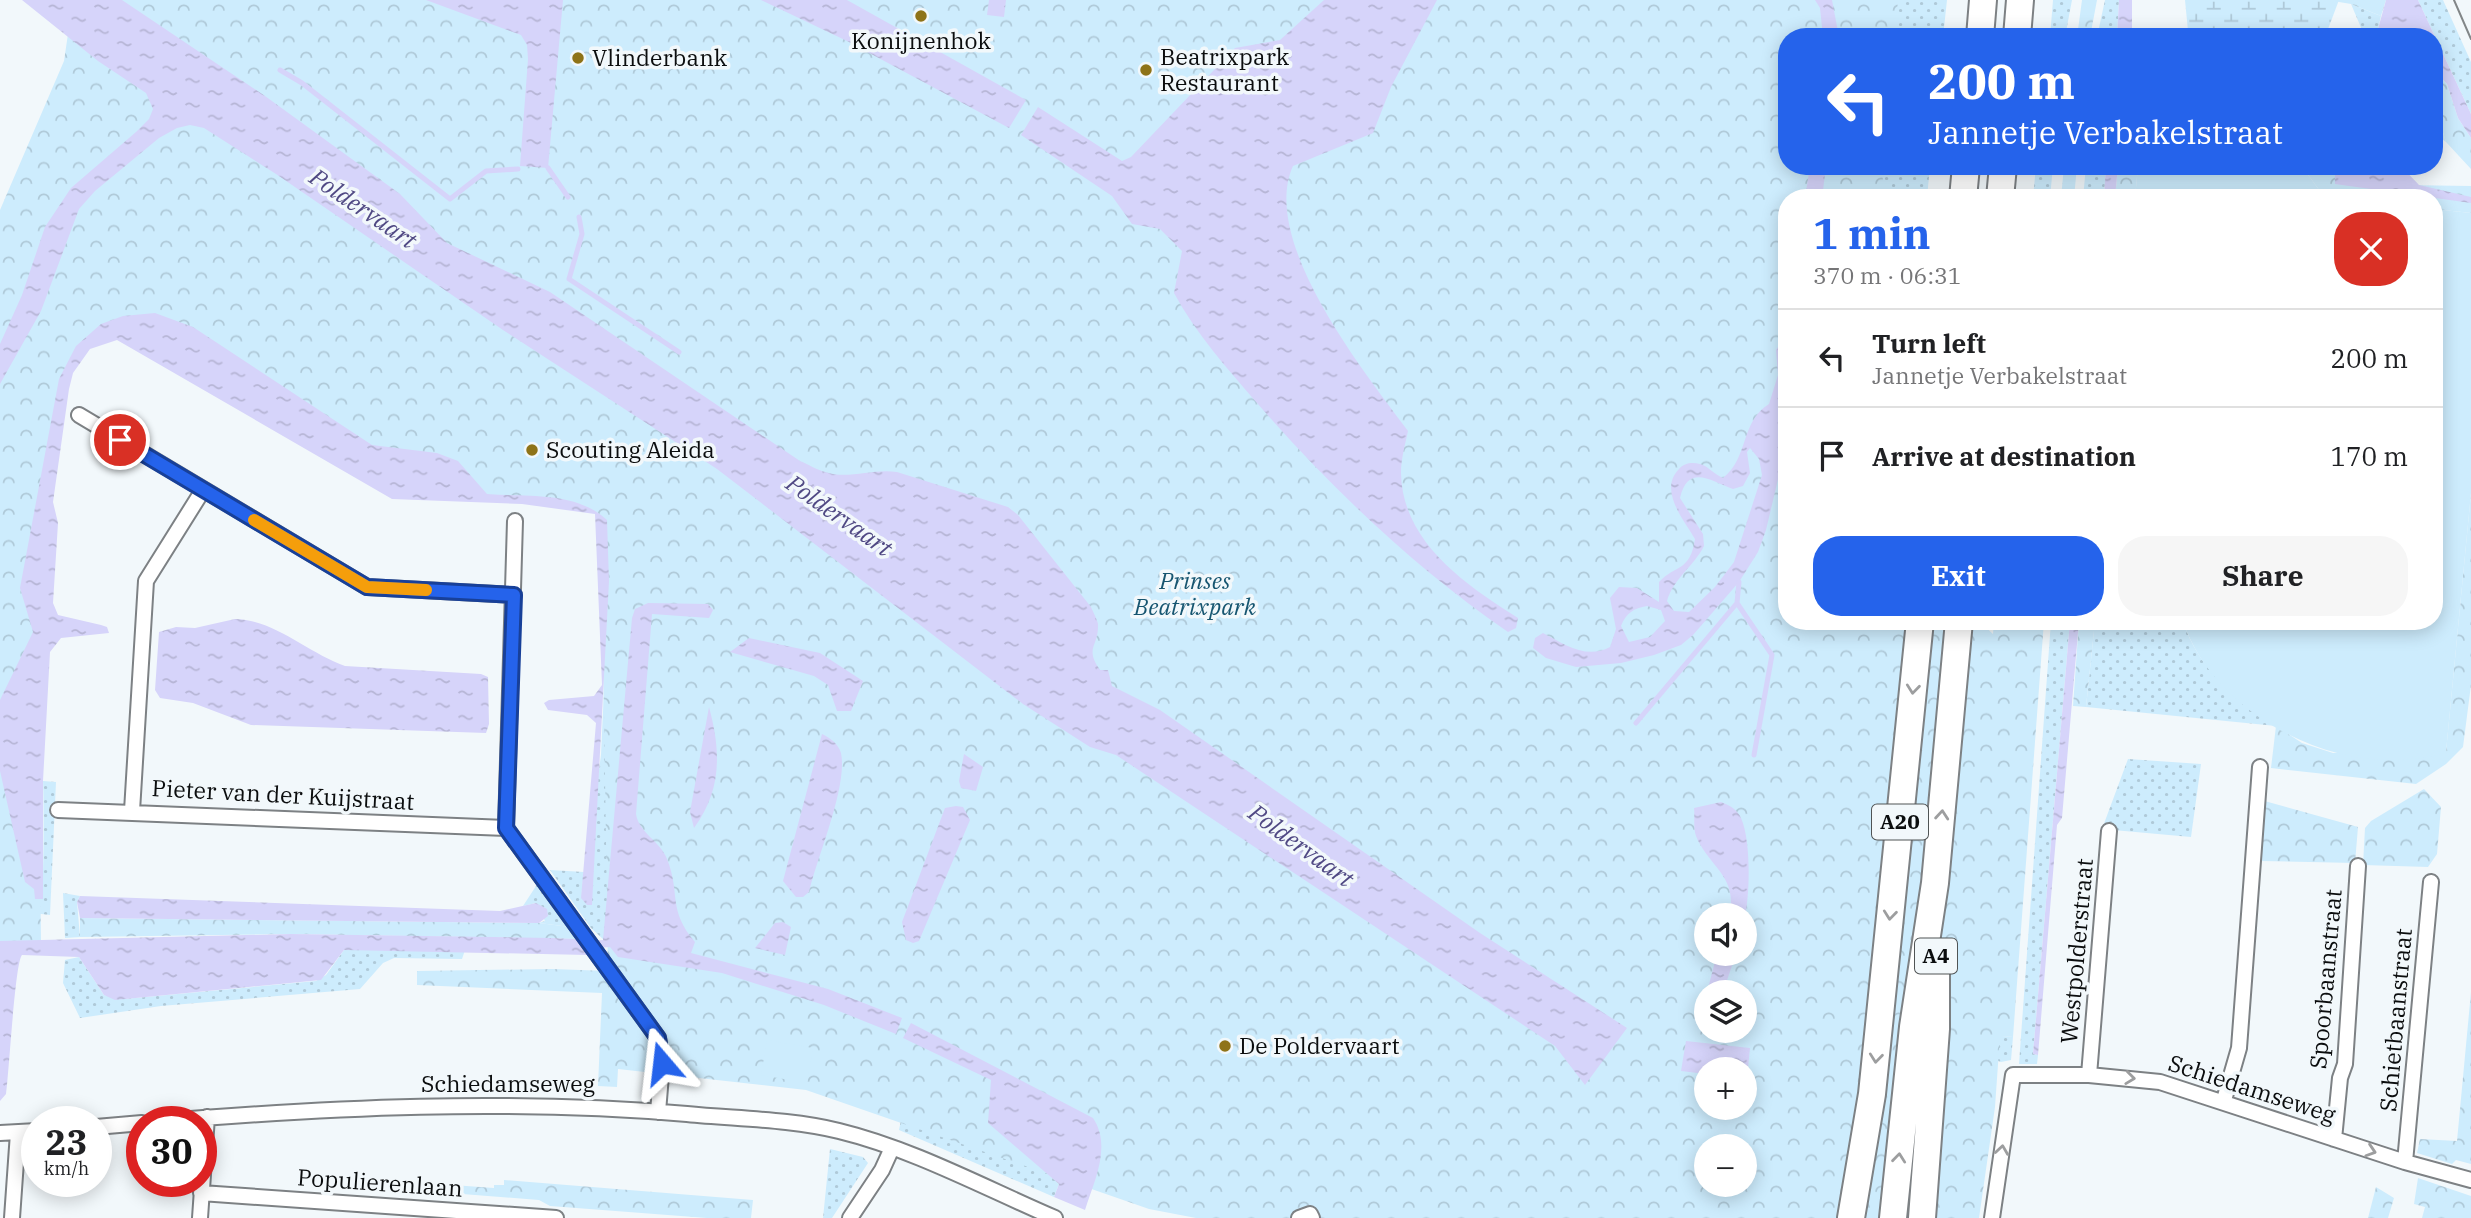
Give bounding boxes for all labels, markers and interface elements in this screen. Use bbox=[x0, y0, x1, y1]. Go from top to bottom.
marker: Konijnenhok bbox=[913, 8, 929, 24]
place label: Konijnenhok bbox=[851, 25, 992, 55]
place label: Beatrixpark Restaurant bbox=[1160, 41, 1290, 97]
place label: Vlinderbank bbox=[592, 42, 728, 72]
text: 200 m bbox=[1928, 49, 2075, 112]
marker: Vlinderbank bbox=[570, 50, 586, 66]
icon: left bbox=[1813, 56, 1904, 147]
marker: Beatrixpark Restaurant bbox=[1138, 62, 1154, 78]
text: Jannetje Verbakelstraat bbox=[1928, 111, 2283, 153]
water label: Poldervaart bbox=[303, 160, 425, 257]
text: 1 min bbox=[1813, 206, 1931, 261]
button: close bbox=[2334, 212, 2408, 286]
text: 370 m · 06:31 bbox=[1813, 260, 1962, 290]
text: Turn left bbox=[1872, 326, 1986, 360]
icon: left bbox=[1813, 339, 1851, 377]
text: 200 m bbox=[2330, 341, 2408, 375]
text: Jannetje Verbakelstraat bbox=[1872, 360, 2127, 390]
pin bbox=[90, 410, 150, 470]
icon: arrive bbox=[101, 421, 139, 459]
place label: Scouting Aleida bbox=[546, 434, 715, 464]
icon: arrive bbox=[1813, 437, 1851, 475]
text: Arrive at destination bbox=[1872, 439, 2136, 473]
text: 170 m bbox=[2330, 439, 2408, 473]
marker: Scouting Aleida bbox=[524, 442, 540, 458]
water label: Poldervaart bbox=[779, 466, 900, 564]
button: Exit bbox=[1813, 536, 2104, 616]
button: Share bbox=[2118, 536, 2408, 616]
park label: Prinses Beatrixpark bbox=[1133, 565, 1257, 621]
one-way arrow bbox=[1906, 683, 1921, 695]
street label: Pieter van der Kuijstraat bbox=[151, 772, 415, 816]
water label: Poldervaart bbox=[1242, 796, 1362, 895]
road number: A20 bbox=[1872, 804, 1928, 840]
one-way arrow bbox=[1934, 809, 1949, 820]
street label: Westpolderstraat bbox=[2053, 857, 2099, 1045]
street label: Spoorbaanstraat bbox=[2302, 888, 2348, 1070]
map controls bbox=[1694, 903, 1757, 1197]
button: sound bbox=[1694, 903, 1757, 966]
one-way arrow bbox=[1883, 910, 1898, 921]
street label: Schietbaanstraat bbox=[2372, 927, 2418, 1113]
road number: A4 bbox=[1915, 939, 1957, 974]
button: layers bbox=[1694, 980, 1757, 1043]
position arrow bbox=[625, 1026, 699, 1100]
place label: De Poldervaart bbox=[1239, 1030, 1400, 1060]
marker: De Poldervaart bbox=[1217, 1038, 1233, 1054]
street label: Schiedamseweg bbox=[2165, 1047, 2340, 1129]
one-way arrow bbox=[1869, 1053, 1884, 1064]
button: + bbox=[1694, 1057, 1757, 1120]
street label: Schiedamseweg bbox=[421, 1068, 596, 1098]
one-way arrow bbox=[2124, 1070, 2136, 1085]
speed limit sign: 30 bbox=[126, 1106, 217, 1197]
text: 23 bbox=[45, 1119, 88, 1165]
button: − bbox=[1694, 1134, 1757, 1197]
one-way arrow bbox=[2364, 1143, 2377, 1157]
one-way arrow bbox=[1994, 1145, 2009, 1156]
one-way arrow bbox=[1891, 1152, 1906, 1163]
text: km/h bbox=[44, 1157, 89, 1180]
street label: Populierenlaan bbox=[296, 1161, 464, 1203]

